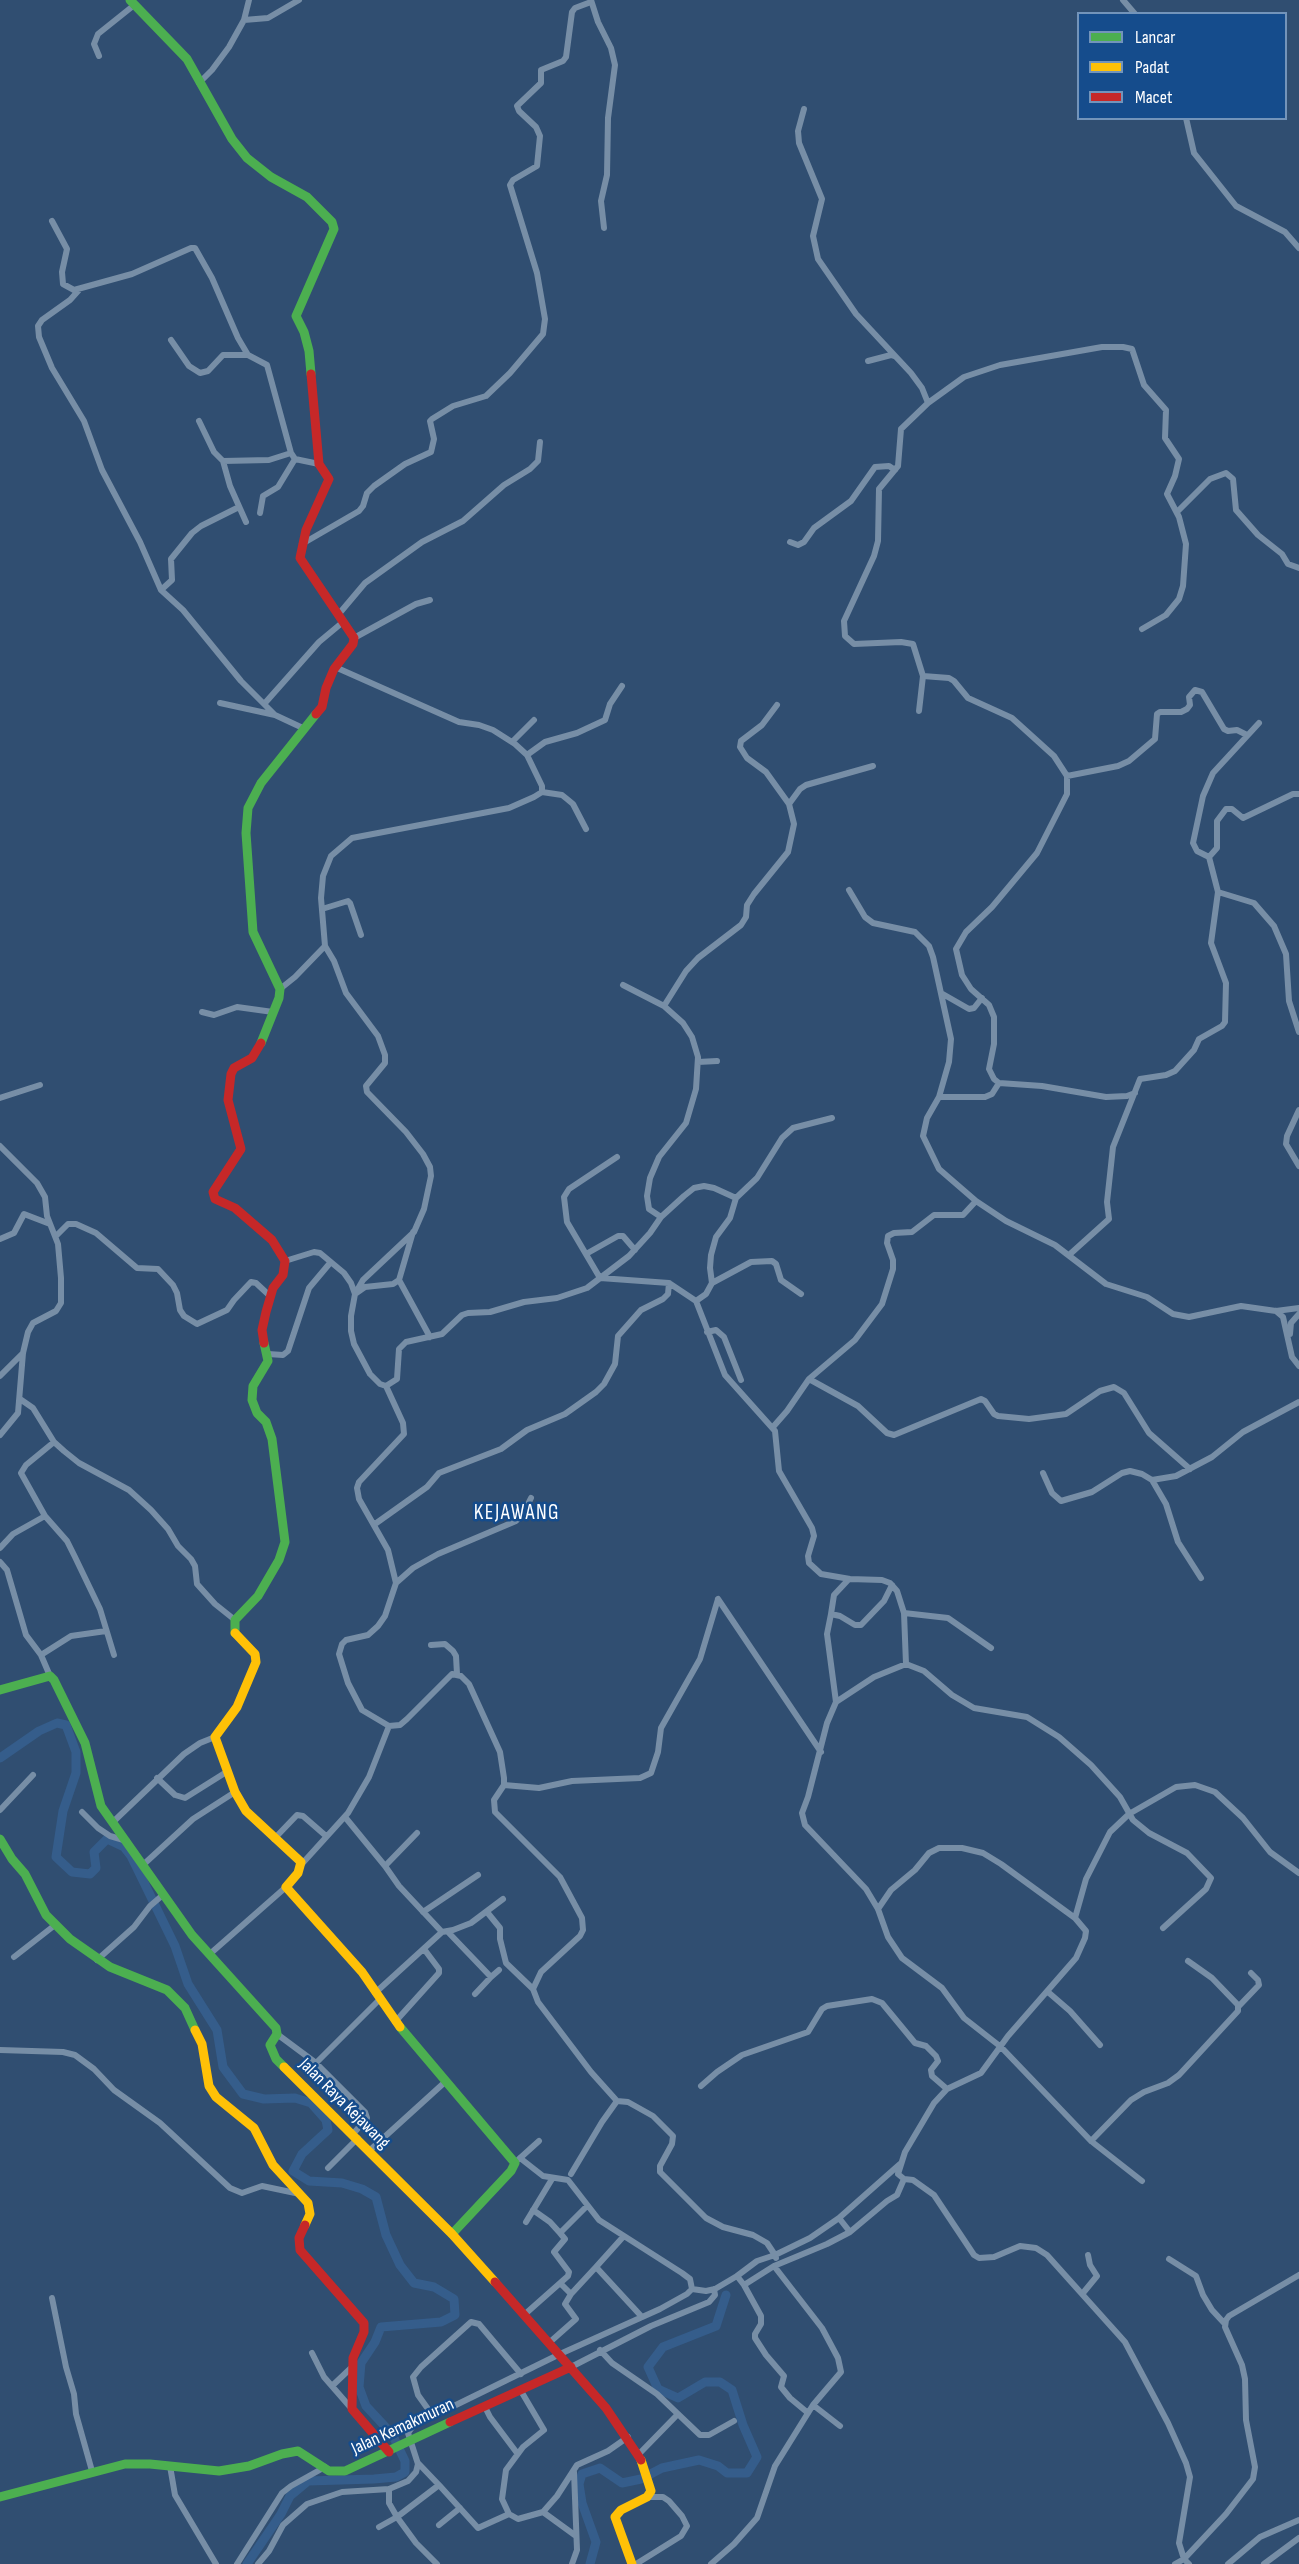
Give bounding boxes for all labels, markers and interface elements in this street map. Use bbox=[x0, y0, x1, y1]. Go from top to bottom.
legend bbox=[1077, 12, 1287, 120]
text: Lancar bbox=[1135, 27, 1175, 48]
text: Padat bbox=[1135, 57, 1169, 78]
text: Macet bbox=[1135, 87, 1172, 108]
district label: KEJAWANG bbox=[474, 1501, 560, 1527]
street label: Jalan Raya Kejawang bbox=[294, 2054, 394, 2154]
street label: Jalan Kemakmuran bbox=[348, 2394, 458, 2460]

